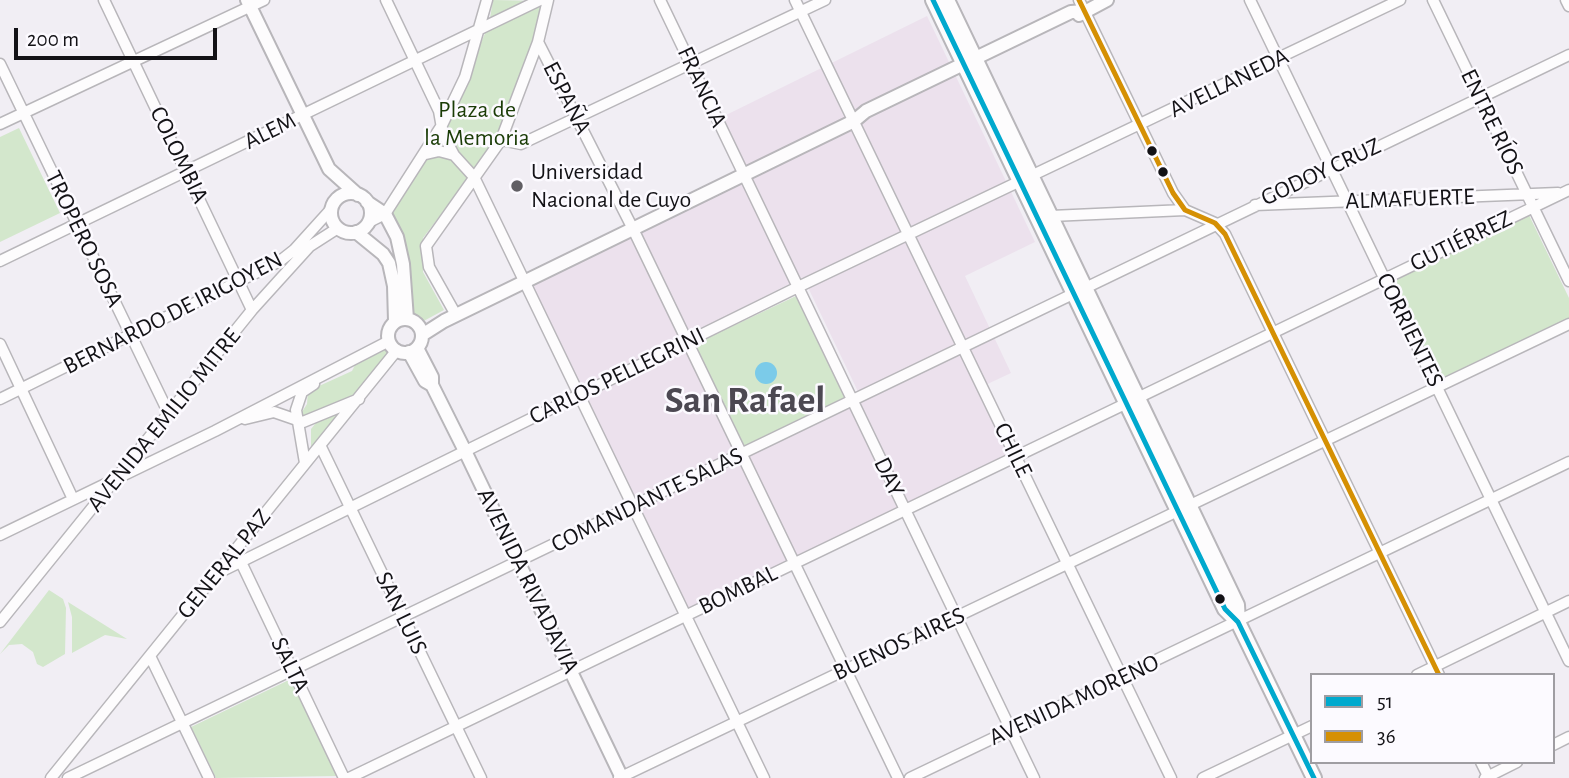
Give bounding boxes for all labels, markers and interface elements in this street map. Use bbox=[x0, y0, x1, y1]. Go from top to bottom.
scale bar bbox=[18, 14, 220, 58]
text: 200 m bbox=[27, 29, 79, 50]
street label: FRANCIA bbox=[671, 42, 733, 132]
street label: AVELLANEDA bbox=[1165, 42, 1293, 124]
street label: ESPAÑA bbox=[536, 57, 598, 139]
street label: ENTRE RÍOS bbox=[1454, 64, 1530, 180]
park label: Plaza de la Memoria bbox=[424, 96, 530, 152]
street label: COLOMBIA bbox=[143, 102, 215, 208]
street label: ALEM bbox=[239, 106, 301, 156]
street label: GODOY CRUZ bbox=[1256, 132, 1386, 212]
unlabelled marker bbox=[1145, 144, 1159, 158]
place label: Universidad Nacional de Cuyo bbox=[531, 158, 691, 214]
unlabelled marker bbox=[1156, 165, 1170, 179]
street label: TROPERO SOSA bbox=[39, 166, 129, 312]
marker: Universidad Nacional de Cuyo bbox=[509, 178, 525, 194]
street label: ALMAFUERTE bbox=[1345, 182, 1475, 216]
street label: GUTIÉRREZ bbox=[1405, 204, 1517, 278]
street label: BERNARDO DE IRIGOYEN bbox=[59, 245, 287, 381]
street label: CORRIENTES bbox=[1370, 268, 1450, 392]
street label: CARLOS PELLEGRINI bbox=[525, 321, 709, 431]
street label: AVENIDA EMILIO MITRE bbox=[81, 322, 247, 518]
district label: San Rafael bbox=[665, 378, 825, 424]
street label: CHILE bbox=[988, 418, 1038, 482]
street label: COMANDANTE SALAS bbox=[546, 441, 748, 559]
street label: DAY bbox=[867, 452, 911, 502]
street label: AVENIDA RIVADAVIA bbox=[471, 484, 585, 678]
street label: GENERAL PAZ bbox=[171, 503, 277, 625]
street label: BOMBAL bbox=[694, 559, 782, 621]
street label: SAN LUIS bbox=[369, 567, 433, 659]
unlabelled marker bbox=[1213, 592, 1227, 606]
street label: BUENOS AIRES bbox=[828, 601, 970, 687]
street label: SALTA bbox=[264, 632, 316, 698]
street label: AVENIDA MORENO bbox=[984, 648, 1164, 752]
legend bbox=[1310, 673, 1555, 764]
text: 51 bbox=[1377, 691, 1393, 712]
text: 36 bbox=[1377, 726, 1396, 747]

